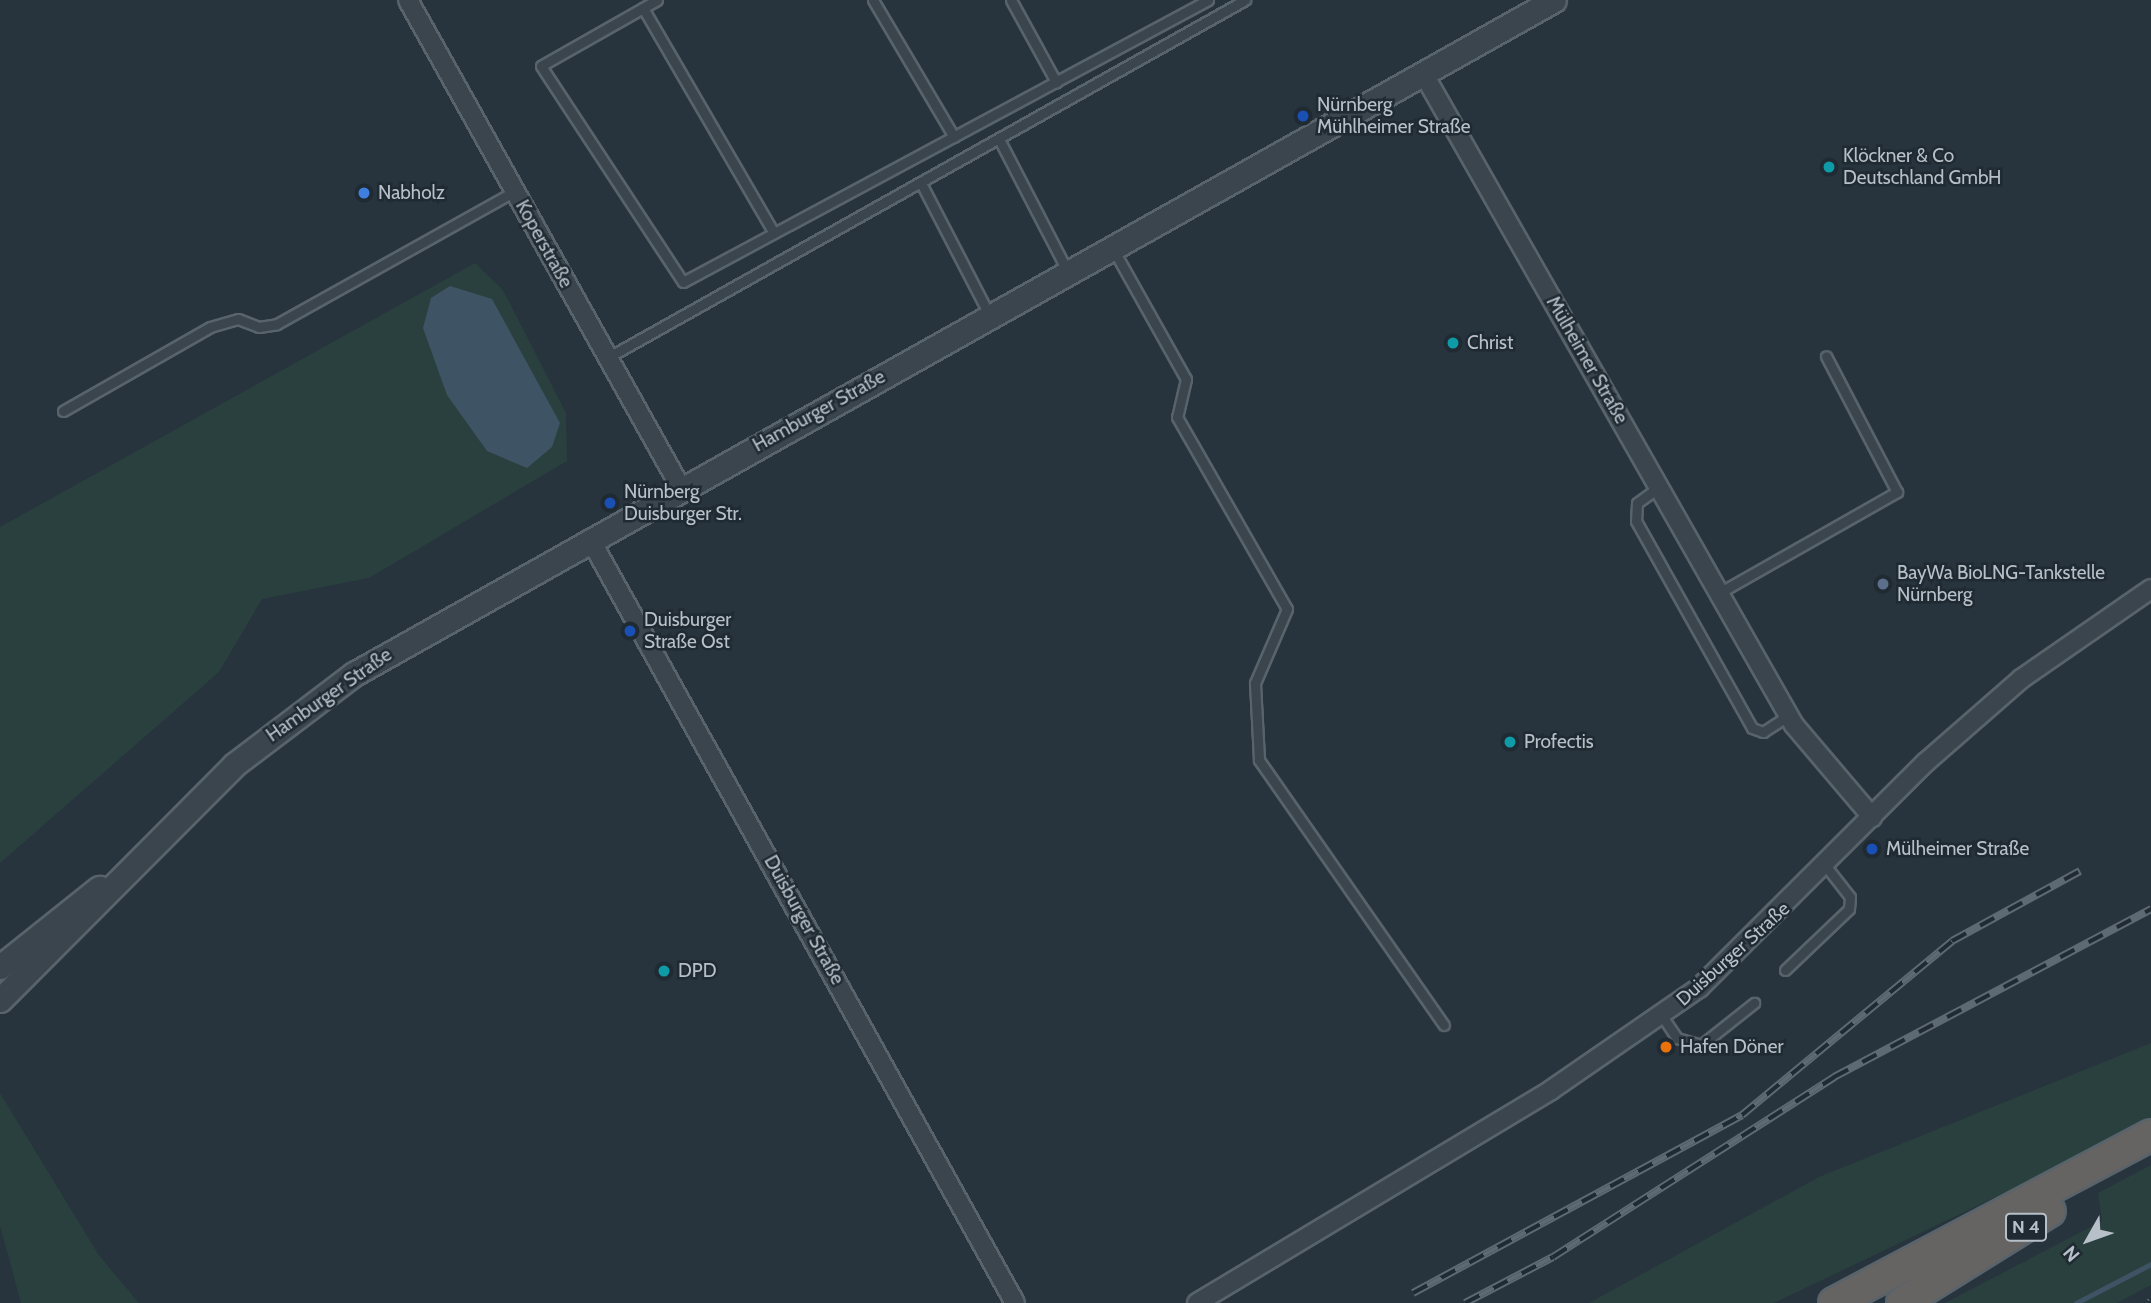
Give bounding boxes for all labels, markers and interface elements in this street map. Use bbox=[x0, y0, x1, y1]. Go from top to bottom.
place label: Nürnberg Mühlheimer Straße bbox=[1317, 94, 1470, 138]
marker: Nürnberg Mühlheimer Straße bbox=[1295, 108, 1311, 124]
place label: Klöckner & Co Deutschland GmbH bbox=[1843, 145, 2002, 189]
marker: Klöckner & Co Deutschland GmbH bbox=[1821, 159, 1837, 175]
place label: Nabholz bbox=[378, 182, 445, 204]
marker: Nabholz bbox=[356, 185, 372, 201]
street label: Koperstraße bbox=[511, 196, 577, 292]
street label: Mülheimer Straße bbox=[1541, 292, 1633, 428]
place label: Christ bbox=[1467, 332, 1513, 354]
marker: Christ bbox=[1445, 335, 1461, 351]
street label: Hamburger Straße bbox=[749, 365, 889, 457]
place label: Nürnberg Duisburger Str. bbox=[624, 481, 742, 525]
marker: Nürnberg Duisburger Str. bbox=[602, 495, 618, 511]
place label: BayWa BioLNG-Tankstelle Nürnberg bbox=[1897, 562, 2105, 606]
marker: BayWa BioLNG-Tankstelle Nürnberg bbox=[1875, 576, 1891, 592]
place label: Duisburger Straße Ost bbox=[644, 609, 731, 653]
marker: Duisburger Straße Ost bbox=[622, 623, 638, 639]
street label: Hamburger Straße bbox=[262, 643, 396, 747]
place label: Profectis bbox=[1524, 731, 1594, 753]
marker: Profectis bbox=[1502, 734, 1518, 750]
place label: Mülheimer Straße bbox=[1886, 838, 2029, 860]
marker: Mülheimer Straße bbox=[1864, 841, 1880, 857]
street label: Duisburger Straße bbox=[759, 851, 849, 989]
street label: Duisburger Straße bbox=[1672, 897, 1794, 1011]
place label: DPD bbox=[678, 960, 716, 982]
marker: DPD bbox=[656, 963, 672, 979]
place label: Hafen Döner bbox=[1680, 1036, 1783, 1058]
marker: Hafen Döner bbox=[1658, 1039, 1674, 1055]
north arrow bbox=[2053, 1205, 2123, 1275]
road number: N 4 bbox=[2005, 1212, 2047, 1242]
text: N bbox=[2058, 1241, 2085, 1266]

